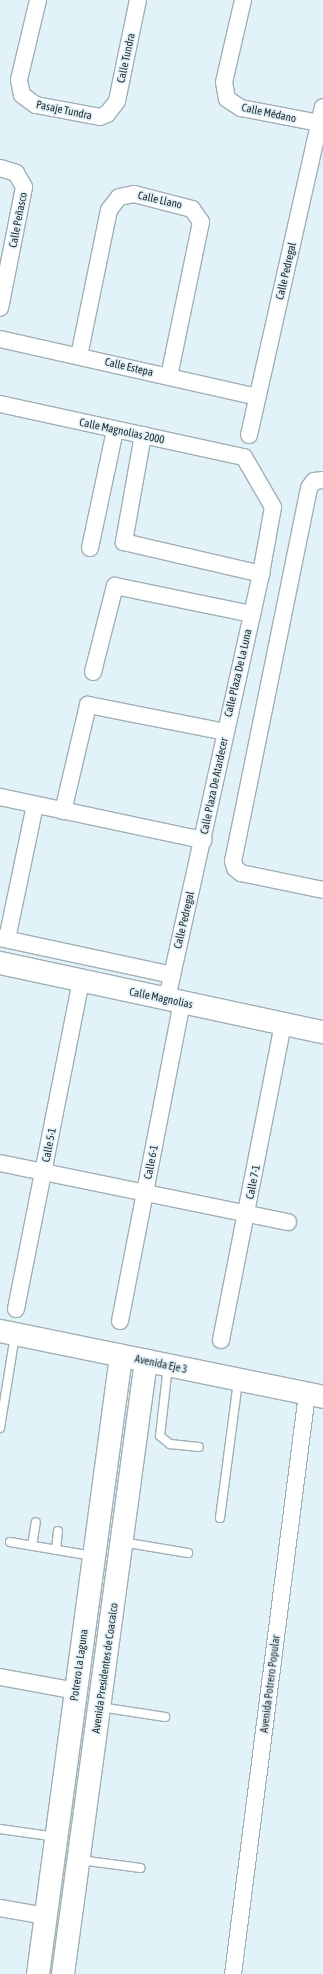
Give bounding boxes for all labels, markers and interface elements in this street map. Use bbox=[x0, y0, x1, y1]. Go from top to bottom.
street label: Calle Tundra bbox=[114, 32, 138, 84]
street label: Pasaje Tundra bbox=[35, 98, 93, 122]
street label: Calle Médano bbox=[241, 101, 297, 125]
street label: Calle Llano bbox=[137, 188, 183, 212]
street label: Calle Peñasco bbox=[6, 191, 30, 249]
street label: Calle Pedregal bbox=[273, 241, 299, 301]
street label: Calle Estepa bbox=[104, 355, 154, 379]
street label: Calle Magnolias 2000 bbox=[78, 416, 166, 446]
street label: Calle Plaza De La Luna bbox=[221, 628, 255, 718]
street label: Calle Plaza De Atardecer bbox=[197, 737, 231, 835]
street label: Calle Pedregal bbox=[171, 890, 197, 950]
street label: Calle Magnolias bbox=[128, 985, 194, 1011]
street label: Calle 5-1 bbox=[39, 1127, 59, 1163]
street label: Calle 6-1 bbox=[141, 1144, 161, 1180]
street label: Calle 7-1 bbox=[243, 1164, 263, 1200]
street label: Avenida Eje 3 bbox=[134, 1352, 188, 1376]
street label: Avenida Presidentes de Coacalco bbox=[89, 1602, 121, 1734]
street label: Potrero La Laguna bbox=[67, 1628, 91, 1702]
street label: Avenida Potrero Popular bbox=[257, 1634, 283, 1734]

